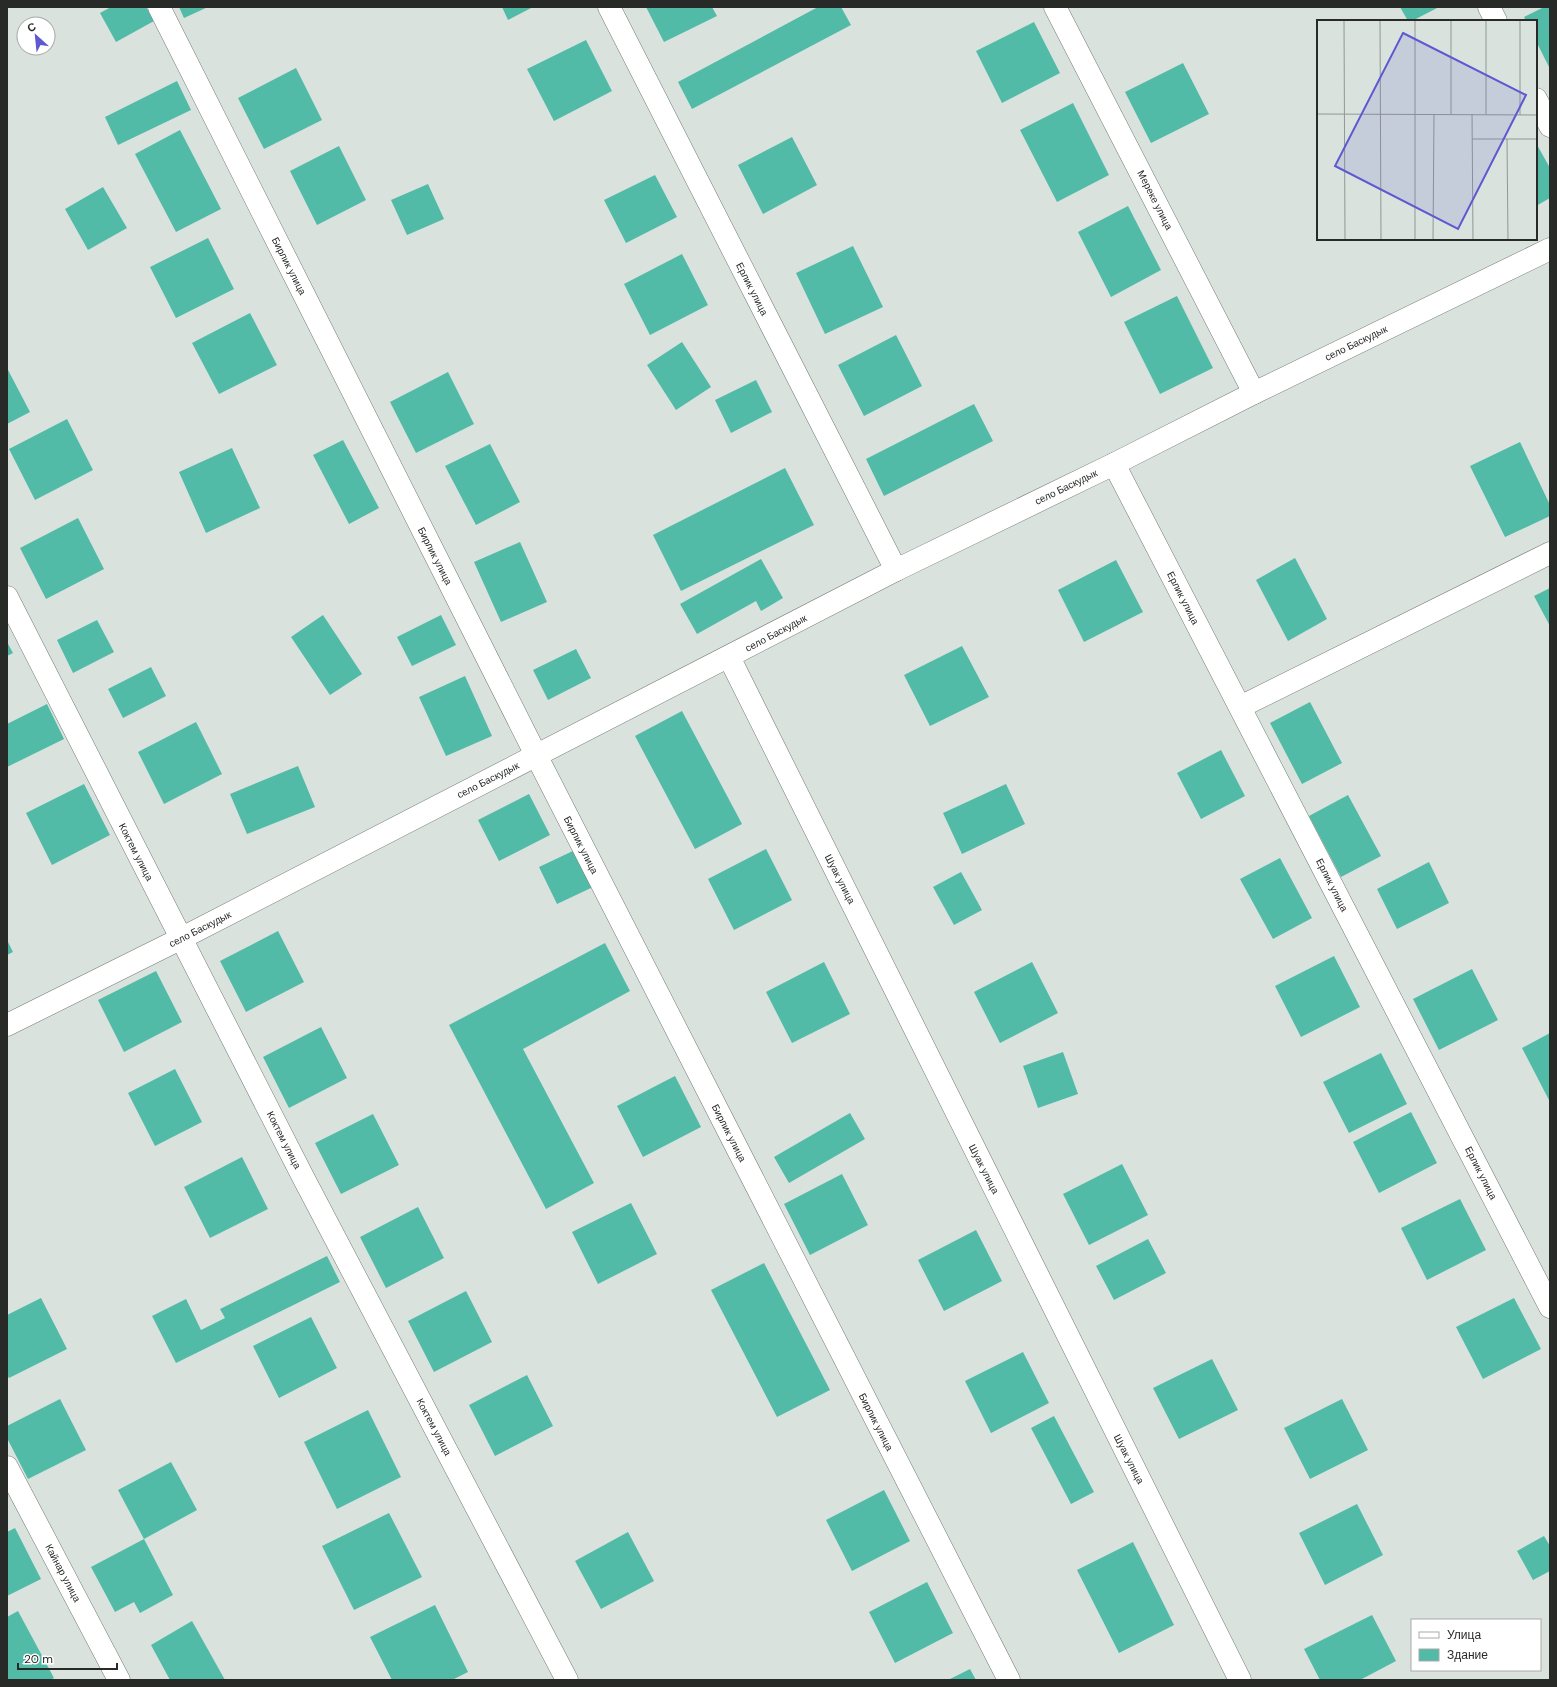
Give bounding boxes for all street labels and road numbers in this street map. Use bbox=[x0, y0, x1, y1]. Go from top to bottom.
street label: Мереке улица bbox=[1134, 168, 1176, 232]
street label: Бирлик улица bbox=[269, 235, 309, 298]
street label: Ерлик улица bbox=[733, 260, 771, 318]
street label: село Баскудык bbox=[1323, 322, 1390, 364]
street label: село Баскудык bbox=[1033, 466, 1100, 508]
street label: Бирлик улица bbox=[415, 525, 455, 588]
street label: Ерлик улица bbox=[1164, 569, 1202, 627]
street label: село Баскудык bbox=[743, 611, 810, 655]
street label: село Баскудык bbox=[455, 758, 522, 801]
street label: Бирлик улица bbox=[561, 814, 601, 877]
street label: Коктем улица bbox=[116, 821, 156, 883]
street label: Шуак улица bbox=[822, 852, 858, 906]
street label: Ерлик улица bbox=[1313, 856, 1351, 914]
street label: село Баскудык bbox=[167, 907, 234, 950]
street label: Бирлик улица bbox=[709, 1102, 749, 1165]
street label: Коктем улица bbox=[264, 1109, 304, 1171]
street label: Шуак улица bbox=[966, 1142, 1002, 1196]
street label: Ерлик улица bbox=[1462, 1144, 1500, 1202]
street label: Бирлик улица bbox=[856, 1391, 896, 1454]
street label: Коктем улица bbox=[413, 1396, 455, 1458]
street label: Шуак улица bbox=[1111, 1432, 1147, 1486]
street label: Кайнар улица bbox=[42, 1542, 84, 1605]

